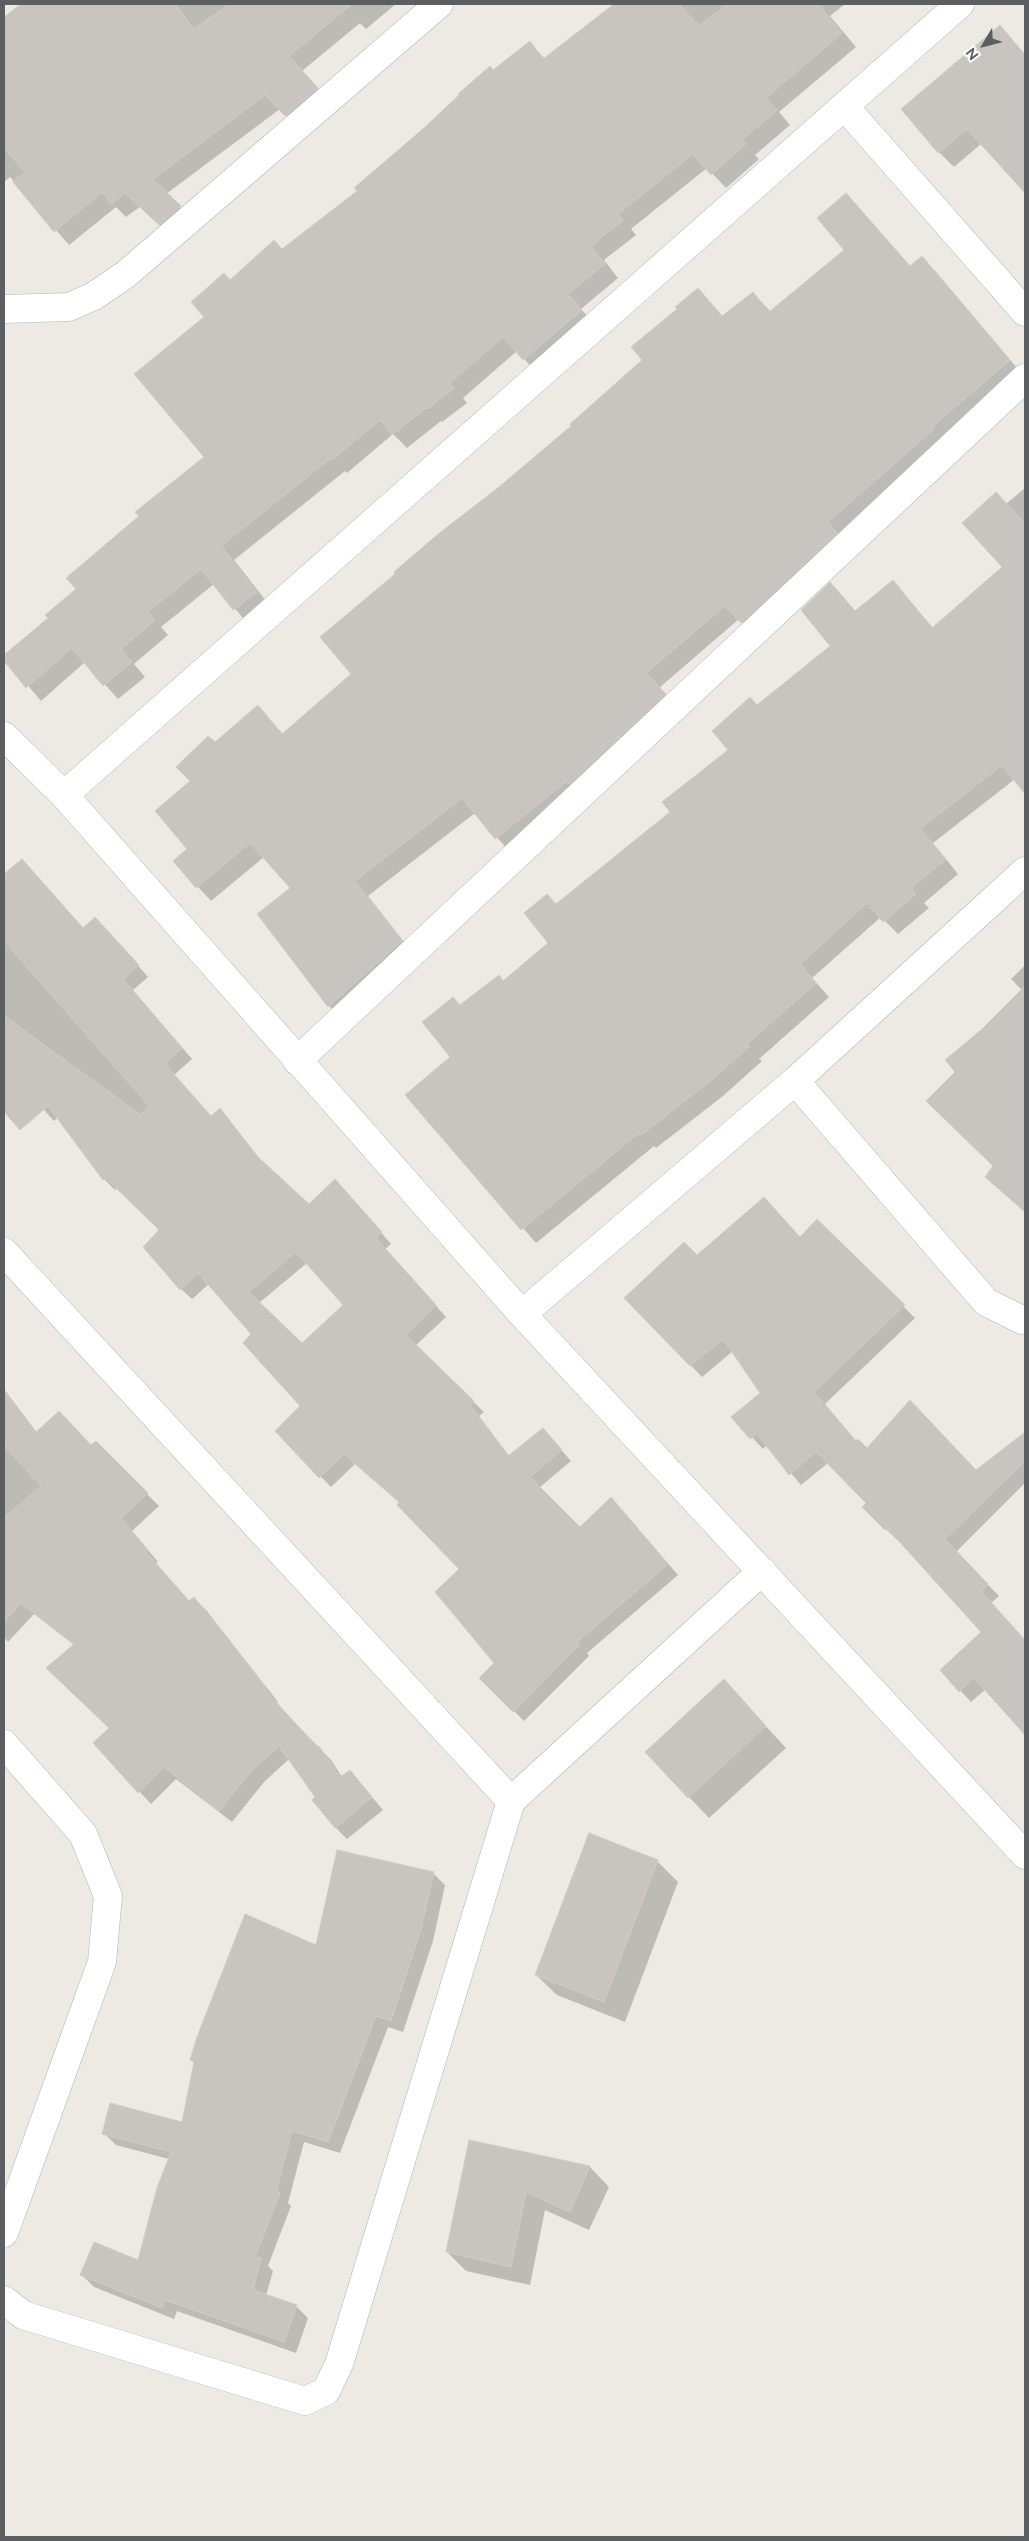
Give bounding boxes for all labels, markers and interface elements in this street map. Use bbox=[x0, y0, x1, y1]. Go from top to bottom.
north arrow bbox=[959, 20, 1009, 70]
text: N bbox=[962, 45, 982, 63]

